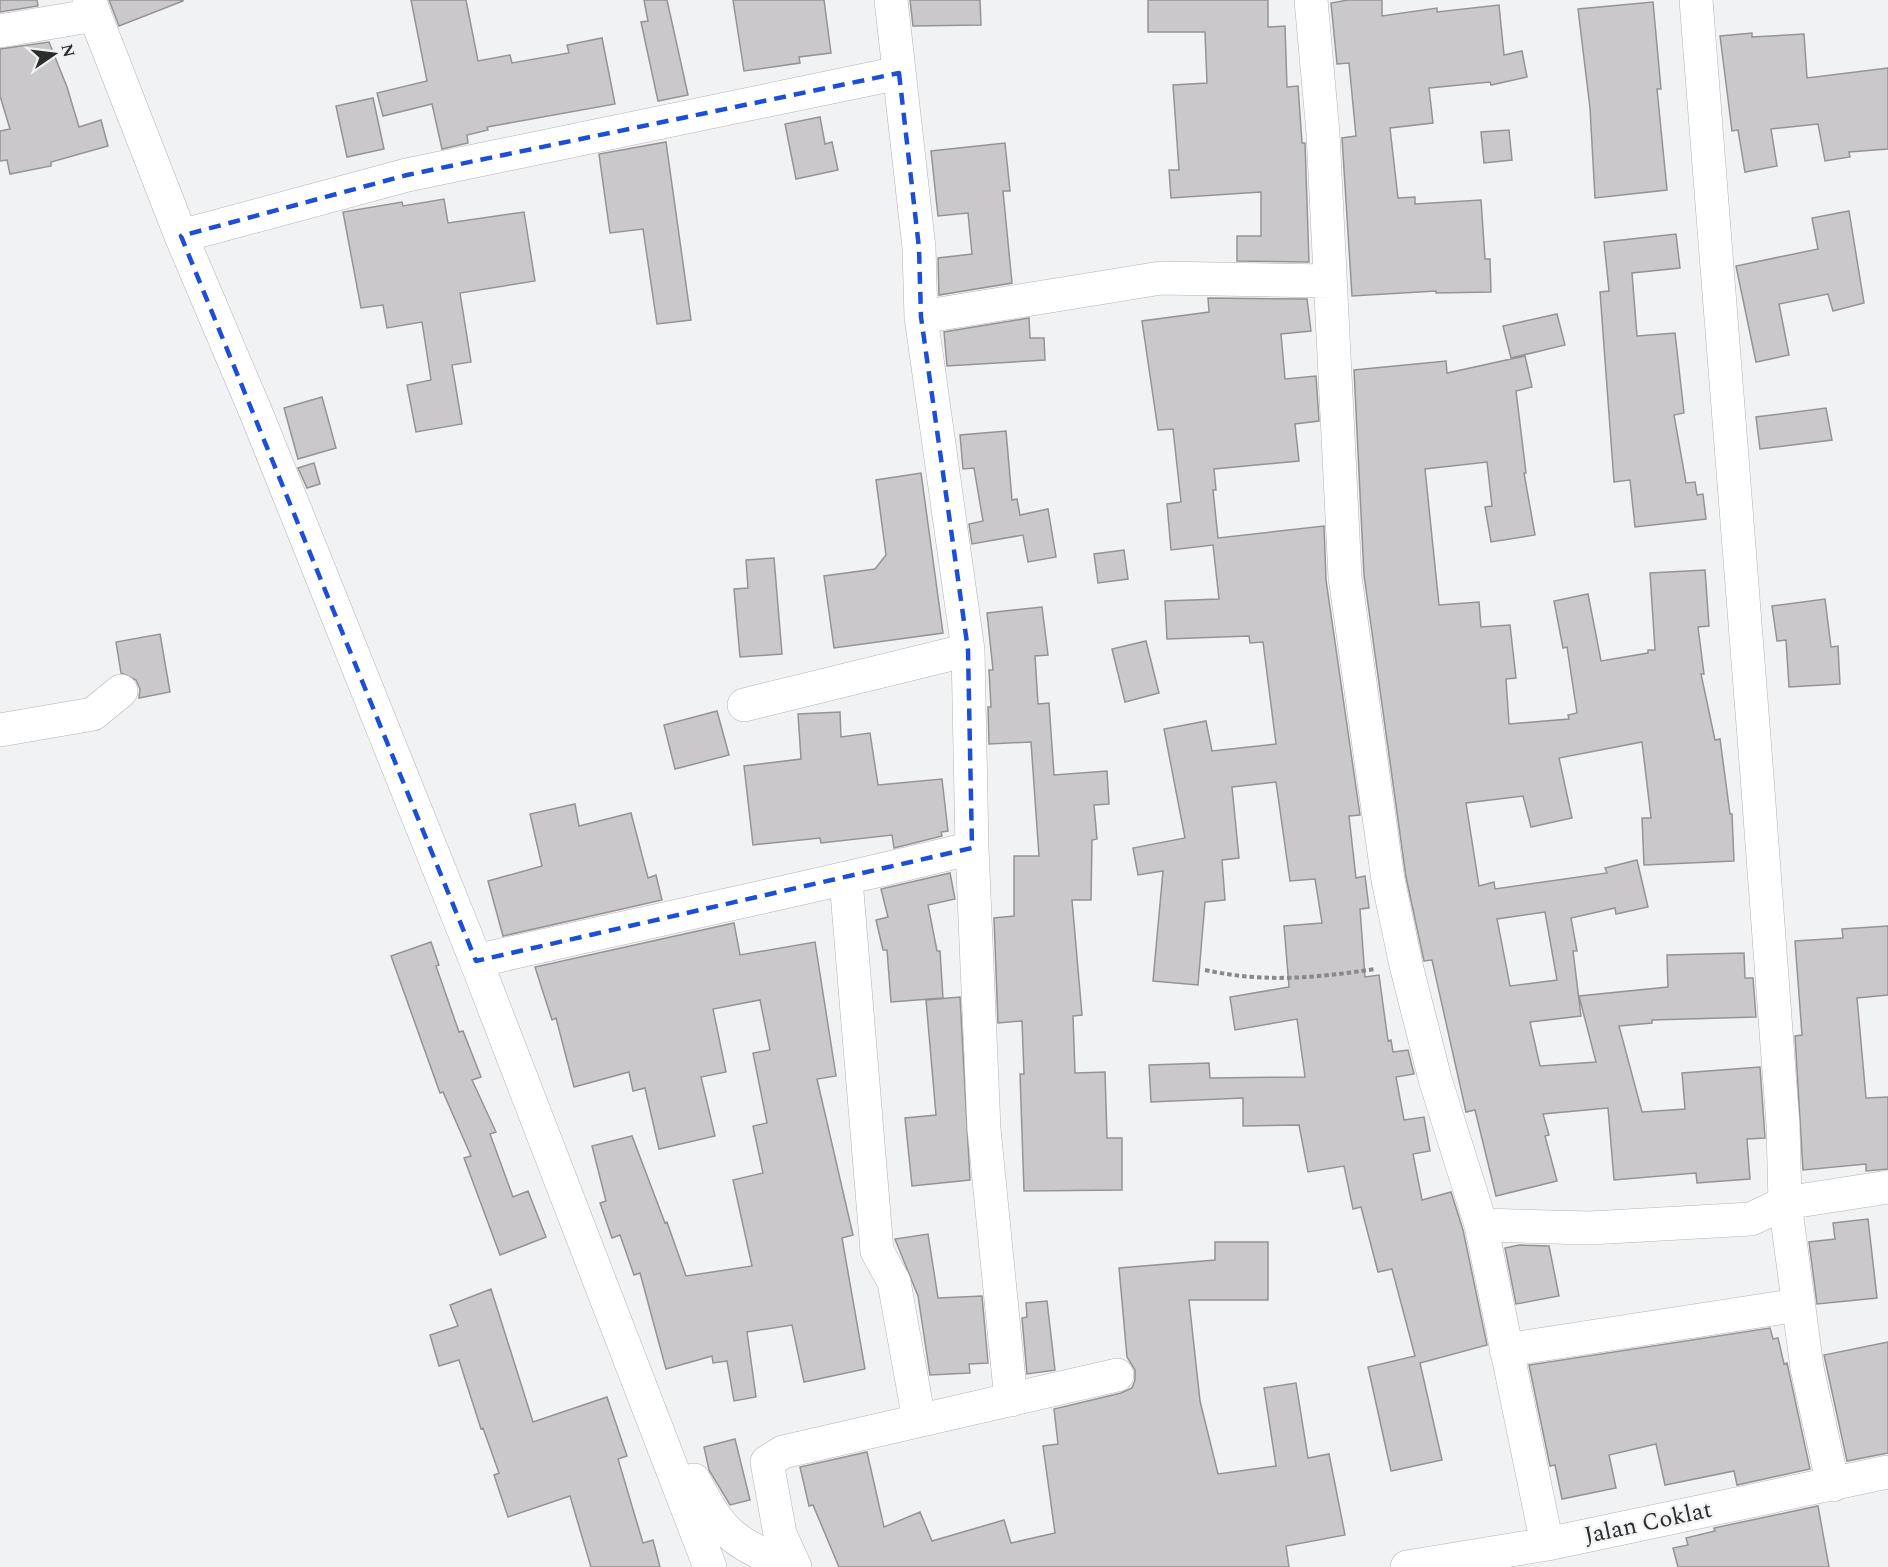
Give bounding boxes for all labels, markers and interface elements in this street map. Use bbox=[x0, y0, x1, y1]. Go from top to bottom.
north arrow bbox=[24, 24, 84, 84]
text: N bbox=[54, 41, 81, 60]
street label: Jalan Coklat bbox=[1581, 1492, 1715, 1554]

